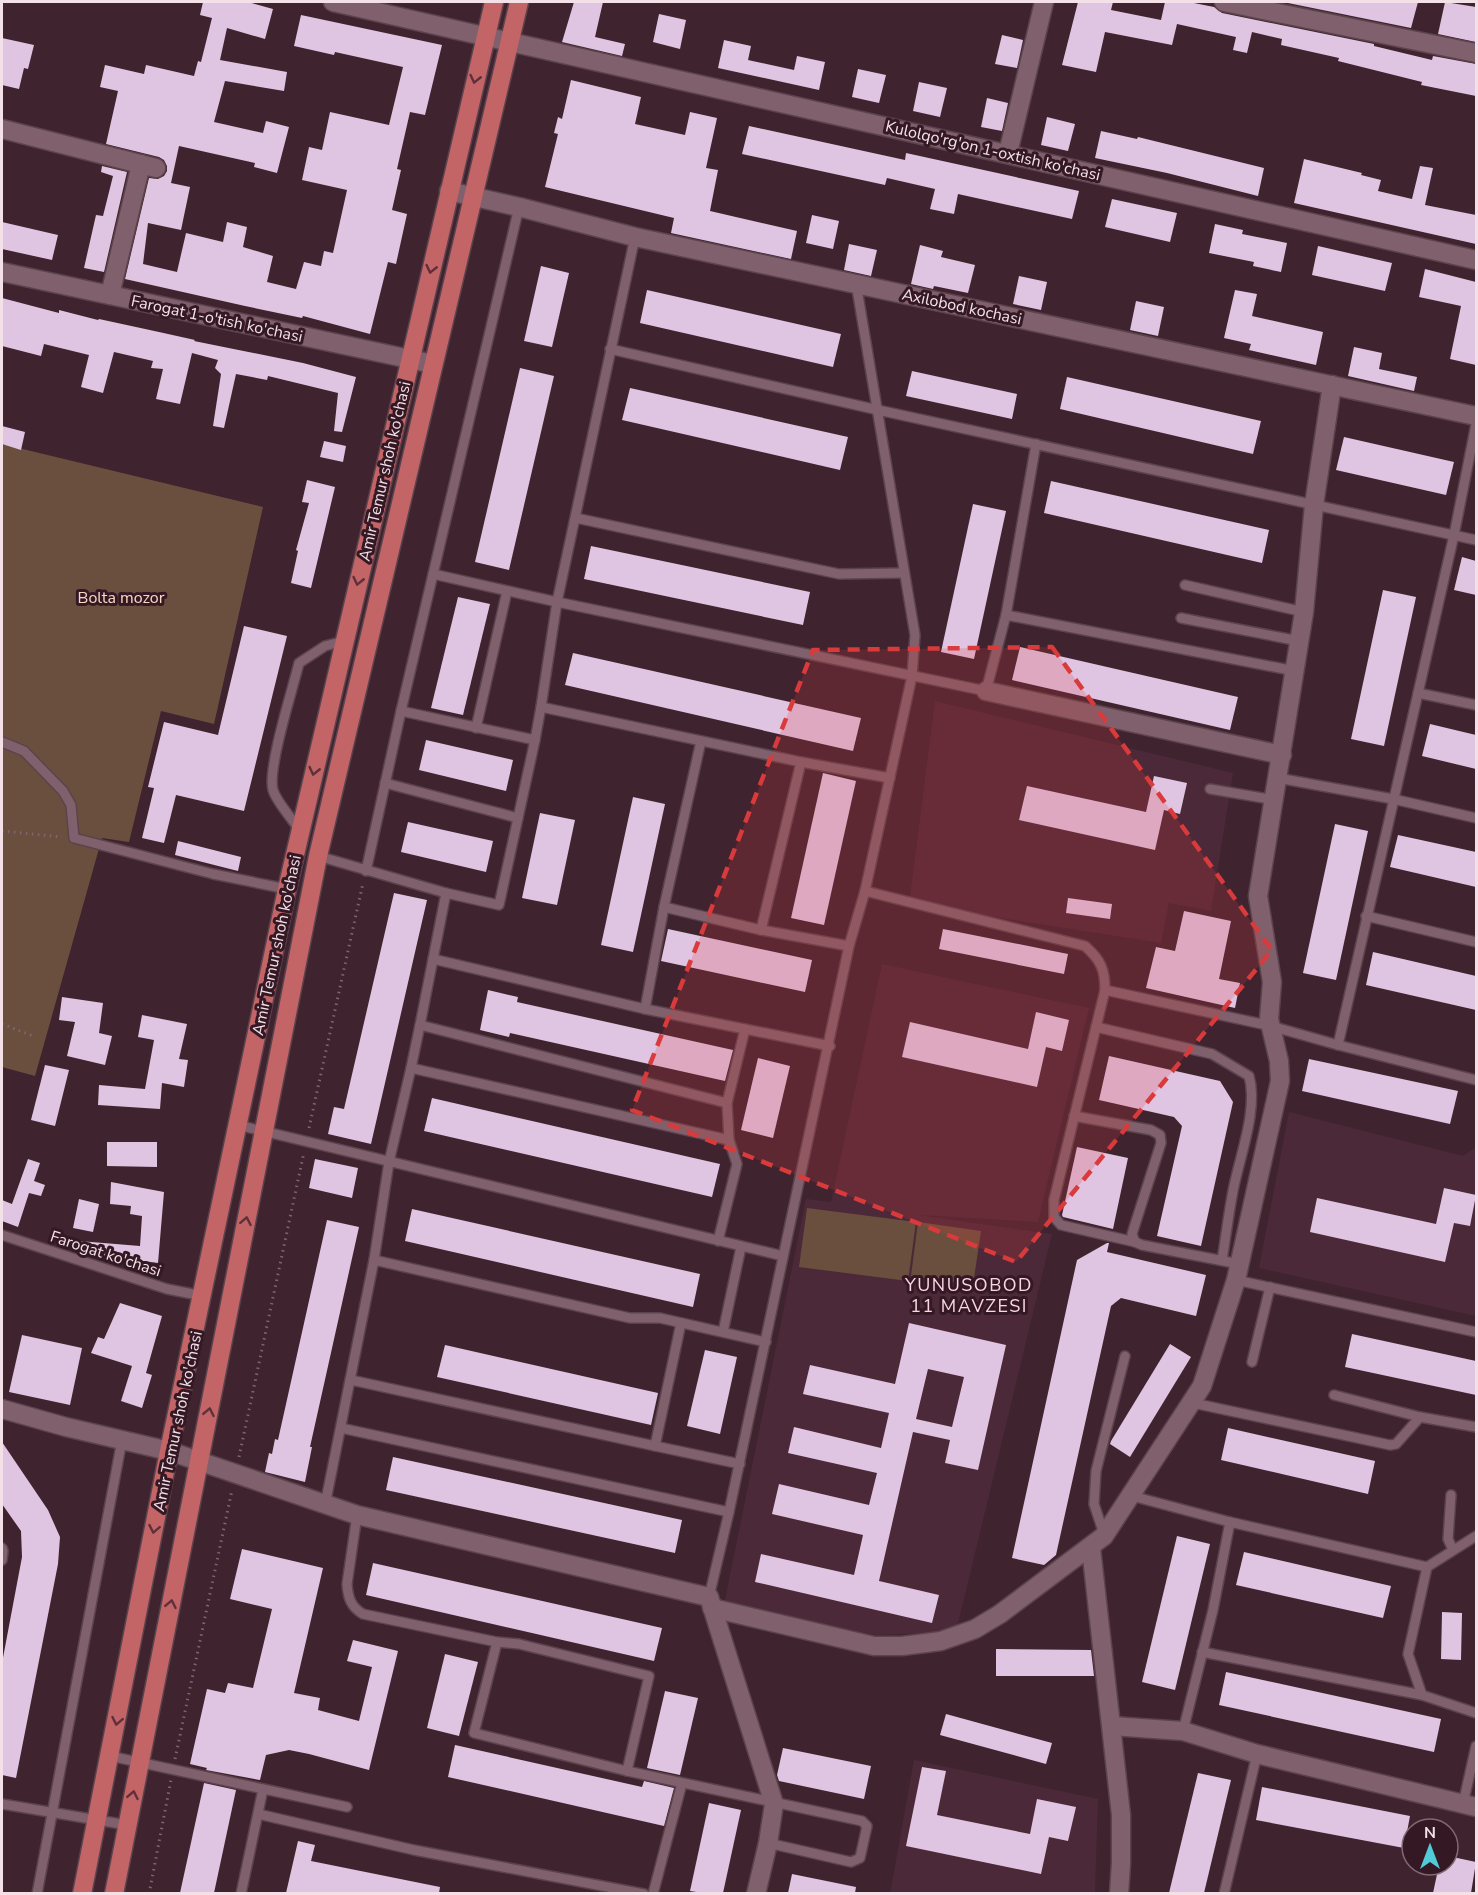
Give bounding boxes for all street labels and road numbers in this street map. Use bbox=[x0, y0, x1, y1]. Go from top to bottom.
street label: Kulolqo'rg'on 1-oxtish ko'chasi bbox=[883, 116, 1102, 186]
street label: Axilobod kochasi bbox=[900, 284, 1024, 330]
street label: Farogat 1-o'tish ko'chasi bbox=[129, 290, 305, 348]
street label: Amir Temur shoh ko'chasi bbox=[354, 379, 416, 563]
street label: Amir Temur shoh ko'chasi bbox=[247, 853, 307, 1037]
street label: Farogat ko'chasi bbox=[47, 1226, 164, 1282]
street label: Amir Temur shoh ko'chasi bbox=[148, 1329, 208, 1513]

